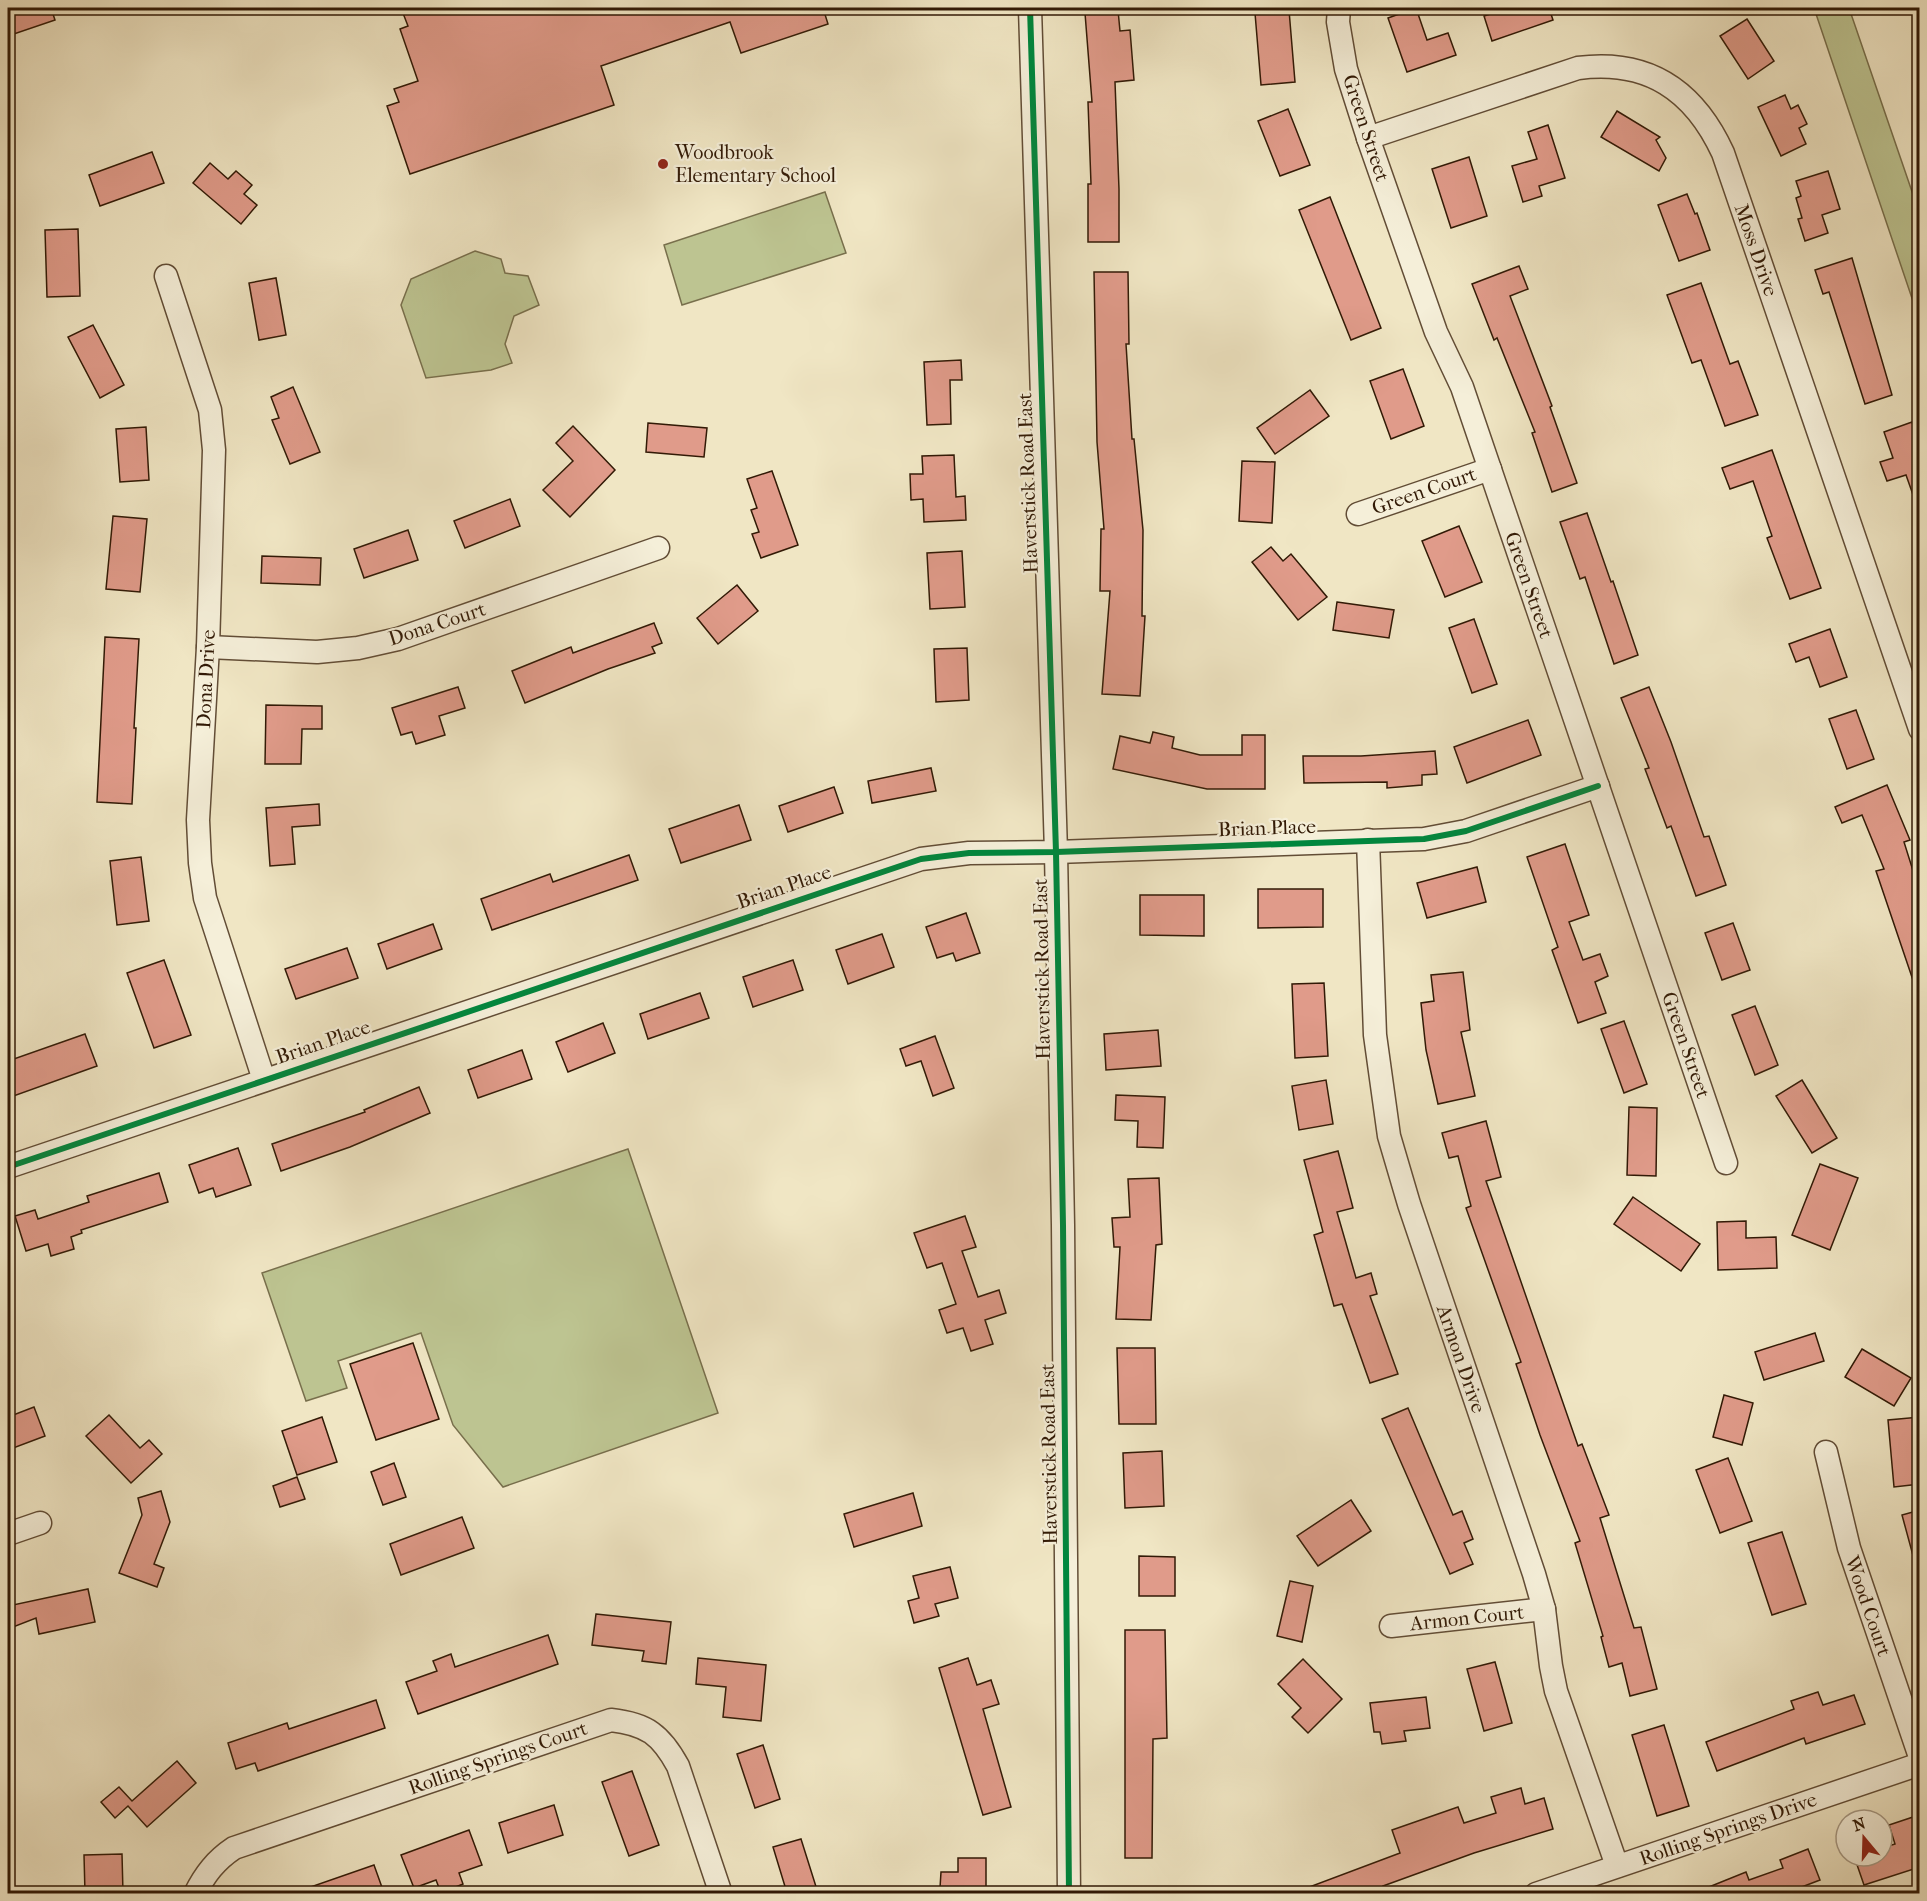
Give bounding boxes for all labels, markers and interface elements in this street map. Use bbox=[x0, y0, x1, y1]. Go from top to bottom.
street label: Green Street bbox=[1338, 72, 1394, 184]
place label: Woodbrook Elementary School bbox=[674, 141, 837, 187]
marker: Woodbrook Elementary School bbox=[656, 157, 670, 171]
street label: Moss Drive bbox=[1729, 201, 1783, 299]
street label: Haverstick Road East bbox=[1013, 392, 1043, 574]
street label: Green Court bbox=[1369, 462, 1479, 520]
street label: Green Street bbox=[1500, 529, 1558, 641]
street label: Dona Court bbox=[385, 597, 489, 651]
street label: Dona Drive bbox=[192, 629, 220, 729]
street label: Brian Place bbox=[1218, 815, 1317, 841]
street label: Brian Place bbox=[734, 860, 834, 914]
street label: Haverstick Road East bbox=[1029, 878, 1055, 1060]
street label: Green Street bbox=[1657, 989, 1715, 1101]
street label: Brian Place bbox=[273, 1015, 373, 1069]
street label: Armon Drive bbox=[1431, 1301, 1490, 1416]
street label: Haverstick Road East bbox=[1036, 1363, 1062, 1545]
street label: Wood Court bbox=[1840, 1552, 1896, 1659]
street label: Armon Court bbox=[1408, 1601, 1525, 1636]
street label: Rolling Springs Court bbox=[406, 1717, 590, 1799]
street label: Rolling Springs Drive bbox=[1636, 1788, 1820, 1870]
north arrow bbox=[1834, 1808, 1894, 1868]
text: N bbox=[1850, 1813, 1869, 1835]

